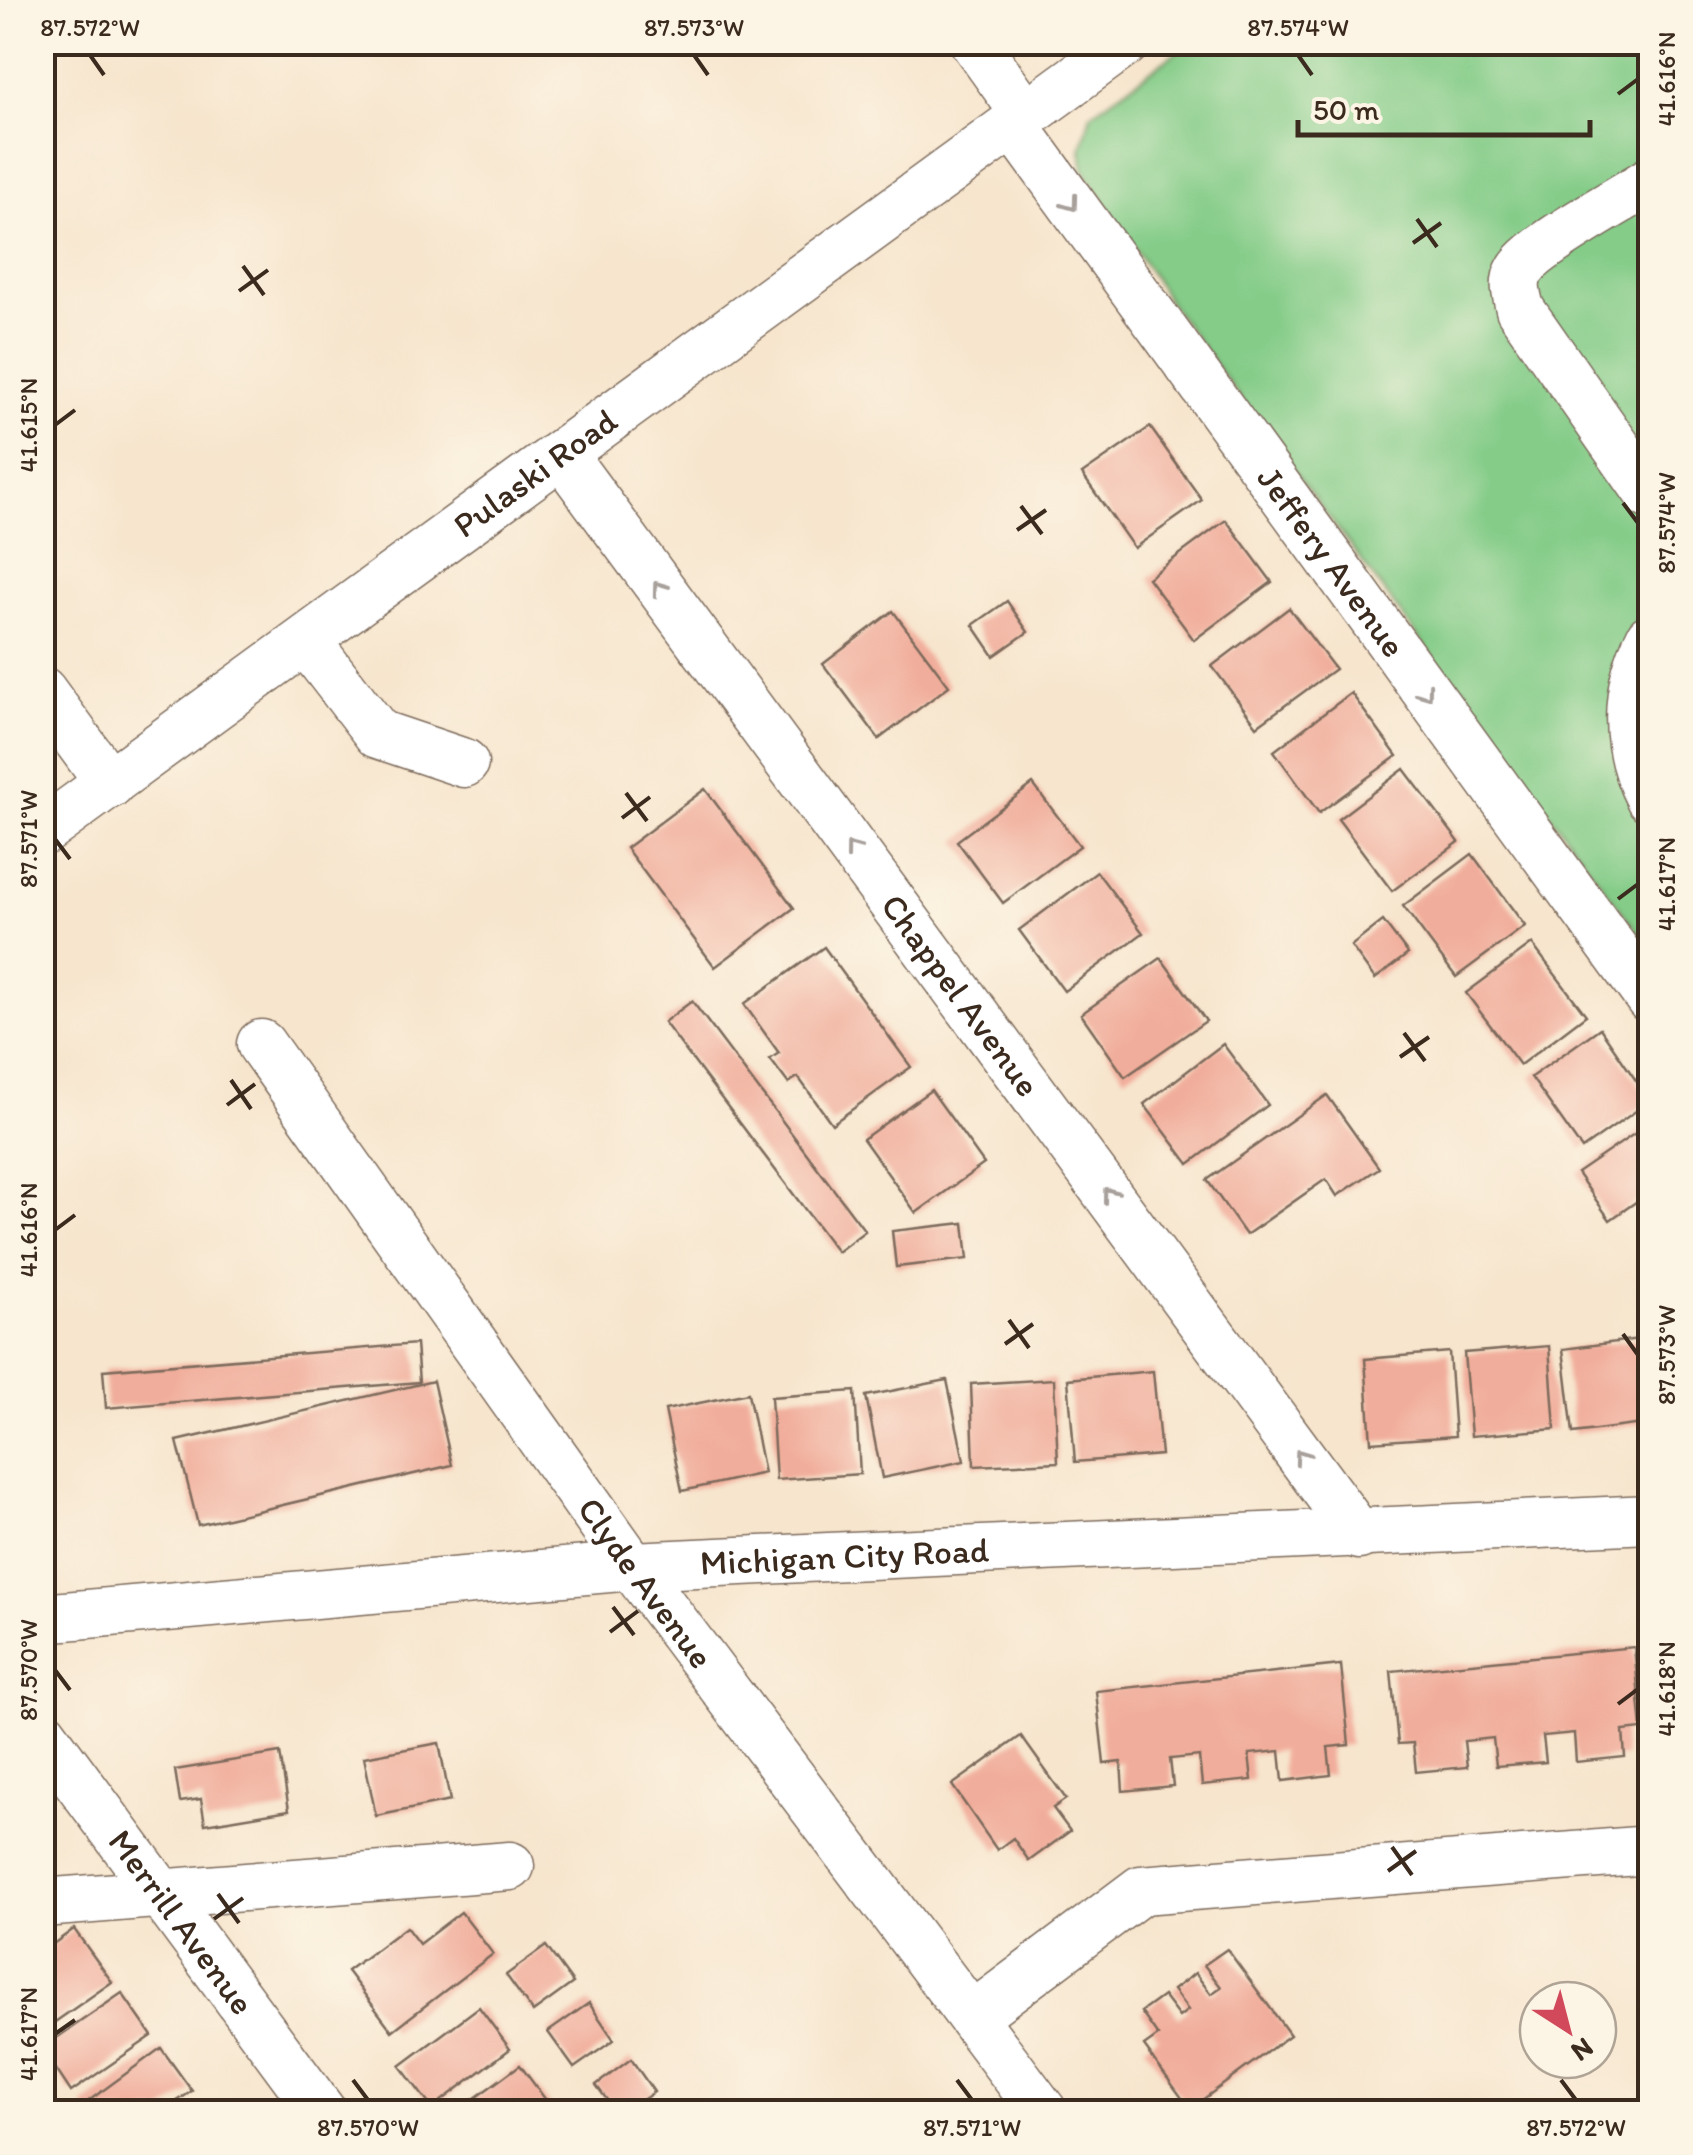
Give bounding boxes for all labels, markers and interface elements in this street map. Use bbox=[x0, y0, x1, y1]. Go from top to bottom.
text: 87.572°W bbox=[40, 12, 140, 42]
text: 87.573°W bbox=[644, 12, 744, 42]
text: 87.574°W bbox=[1247, 12, 1349, 42]
text: 41.616°N bbox=[1651, 31, 1681, 127]
scale bar bbox=[1298, 75, 1590, 137]
text: 50 m bbox=[1313, 91, 1379, 128]
one-way arrow bbox=[1059, 193, 1076, 211]
text: 41.615°N bbox=[13, 378, 43, 472]
street label: Pulaski Road bbox=[445, 399, 625, 546]
street label: Jeffery Avenue bbox=[1248, 458, 1415, 665]
text: 87.574°W bbox=[1651, 472, 1681, 574]
one-way arrow bbox=[654, 581, 671, 599]
one-way arrow bbox=[1414, 682, 1433, 701]
text: 87.571°W bbox=[13, 790, 43, 888]
text: 41.617°N bbox=[1651, 837, 1681, 931]
one-way arrow bbox=[847, 842, 864, 860]
street label: Chappel Avenue bbox=[872, 886, 1049, 1105]
text: 41.616°N bbox=[13, 1182, 43, 1278]
one-way arrow bbox=[1104, 1187, 1121, 1205]
text: 87.573°W bbox=[1651, 1305, 1681, 1405]
one-way arrow bbox=[1296, 1449, 1313, 1467]
street label: Clyde Avenue bbox=[569, 1489, 723, 1677]
street label: Michigan City Road bbox=[699, 1529, 990, 1584]
text: 87.570°W bbox=[13, 1619, 43, 1721]
text: 41.618°N bbox=[1651, 1641, 1681, 1737]
street label: Merrill Avenue bbox=[100, 1821, 264, 2023]
north arrow bbox=[1518, 1980, 1618, 2080]
text: 41.617°N bbox=[13, 1987, 43, 2081]
text: N bbox=[1565, 2031, 1600, 2070]
text: 87.570°W bbox=[317, 2112, 419, 2142]
text: 87.571°W bbox=[923, 2112, 1021, 2142]
text: 87.572°W bbox=[1526, 2112, 1626, 2142]

